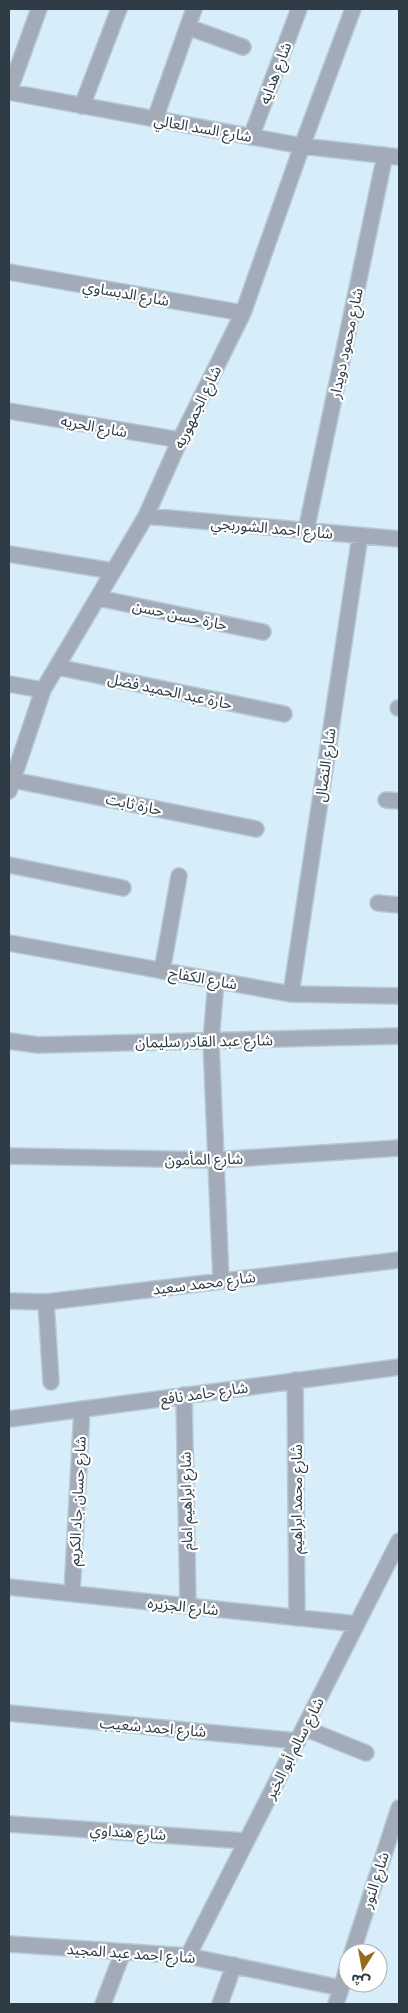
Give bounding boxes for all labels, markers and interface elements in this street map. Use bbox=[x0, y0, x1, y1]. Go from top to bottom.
street label: شارع هدايه bbox=[255, 39, 298, 108]
street label: شارع السد العالي bbox=[152, 110, 254, 149]
street label: شارع الدبساوي bbox=[81, 276, 171, 313]
street label: شارع محمود دويدار bbox=[325, 286, 370, 401]
street label: شارع الجمهوريه bbox=[169, 362, 228, 453]
street label: شارع الحريه bbox=[59, 411, 129, 444]
street label: شارع احمد الشوربجي bbox=[210, 513, 334, 546]
street label: حارة حسن حسن bbox=[131, 596, 229, 634]
street label: حارة عبد الحميد فضل bbox=[106, 669, 234, 713]
street label: شارع النضال bbox=[310, 727, 343, 804]
street label: حارة ثابت bbox=[104, 789, 164, 819]
street label: شارع الكفاح bbox=[167, 963, 239, 996]
street label: شارع عبد القادر سليمان bbox=[135, 1030, 273, 1055]
street label: شارع المأمون bbox=[165, 1149, 244, 1172]
street label: شارع محمد سعيد bbox=[151, 1267, 257, 1302]
street label: شارع حامد نافع bbox=[159, 1377, 250, 1412]
street label: شارع حسان جاد الكريم bbox=[64, 1435, 93, 1567]
street label: شارع محمد ابراهيم bbox=[287, 1444, 309, 1554]
street label: شارع ابراهيم امام bbox=[176, 1451, 199, 1551]
street label: شارع الجزيره bbox=[146, 1593, 220, 1622]
street label: شارع سالم أبو الخير bbox=[260, 1694, 331, 1804]
street label: شارع احمد شعيب bbox=[99, 1713, 207, 1744]
street label: شارع هنداوي bbox=[89, 1820, 167, 1847]
street label: شارع النور bbox=[357, 1849, 396, 1912]
street label: شارع احمد عبد المجيد bbox=[66, 1939, 196, 1970]
north arrow bbox=[338, 1943, 388, 1993]
text: ش bbox=[349, 1970, 372, 1991]

